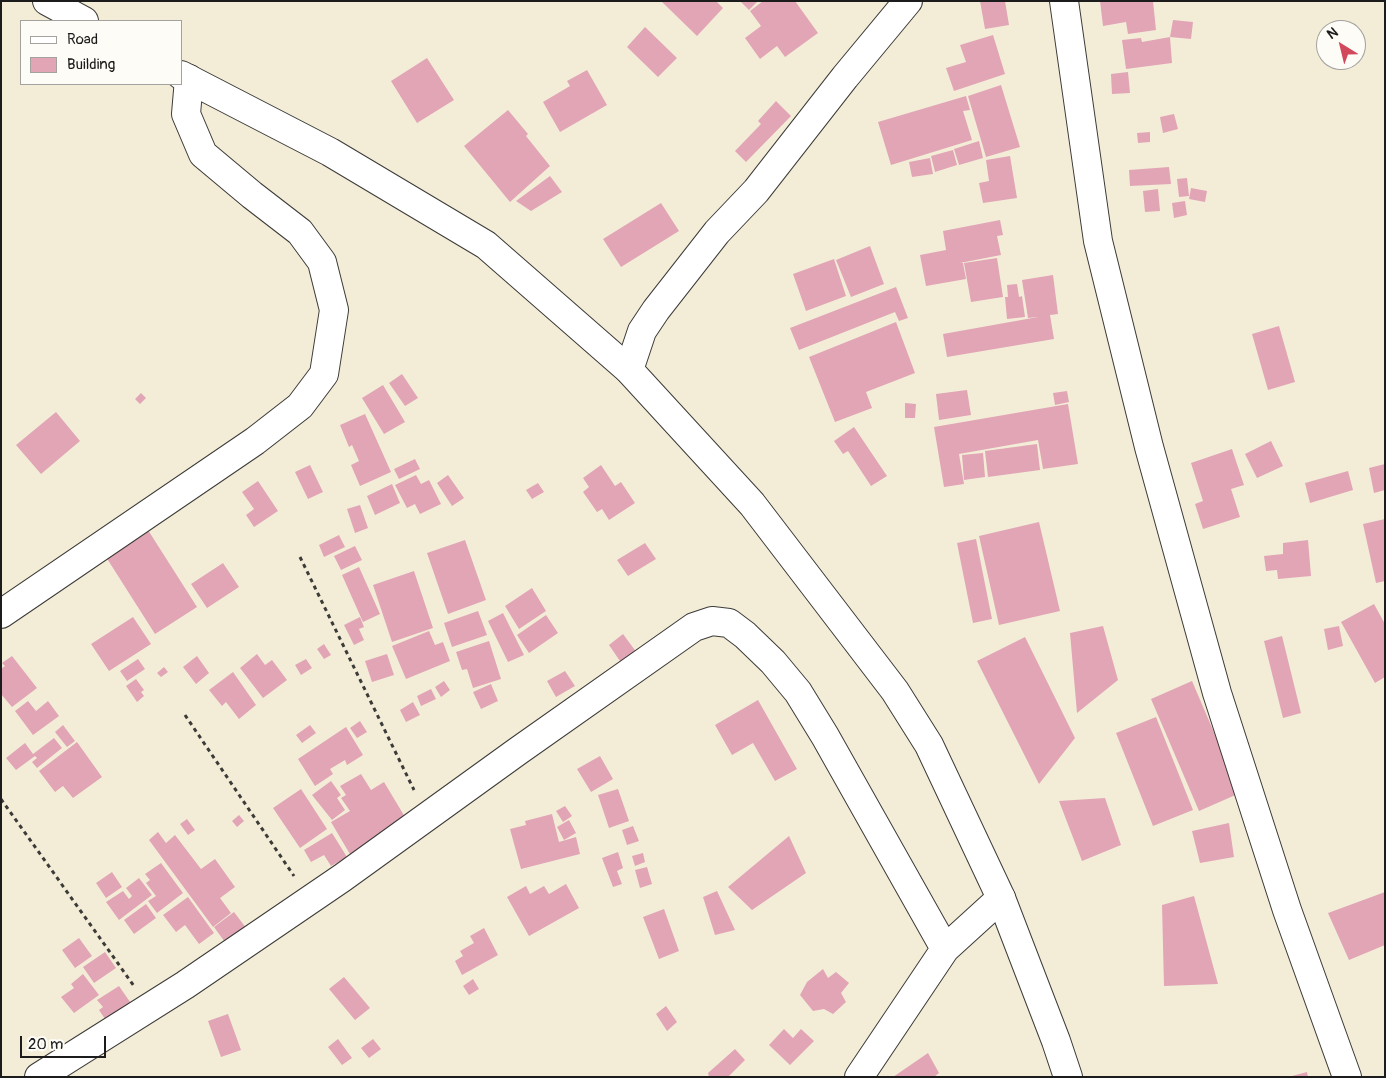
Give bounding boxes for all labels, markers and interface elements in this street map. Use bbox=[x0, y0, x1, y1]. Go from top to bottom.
legend bbox=[20, 20, 182, 85]
north arrow bbox=[1316, 20, 1366, 70]
text: N bbox=[1324, 24, 1341, 43]
text: Road bbox=[67, 30, 98, 49]
text: Building bbox=[67, 55, 115, 74]
scale bar bbox=[22, 1026, 109, 1058]
text: 20 m bbox=[28, 1035, 63, 1054]

